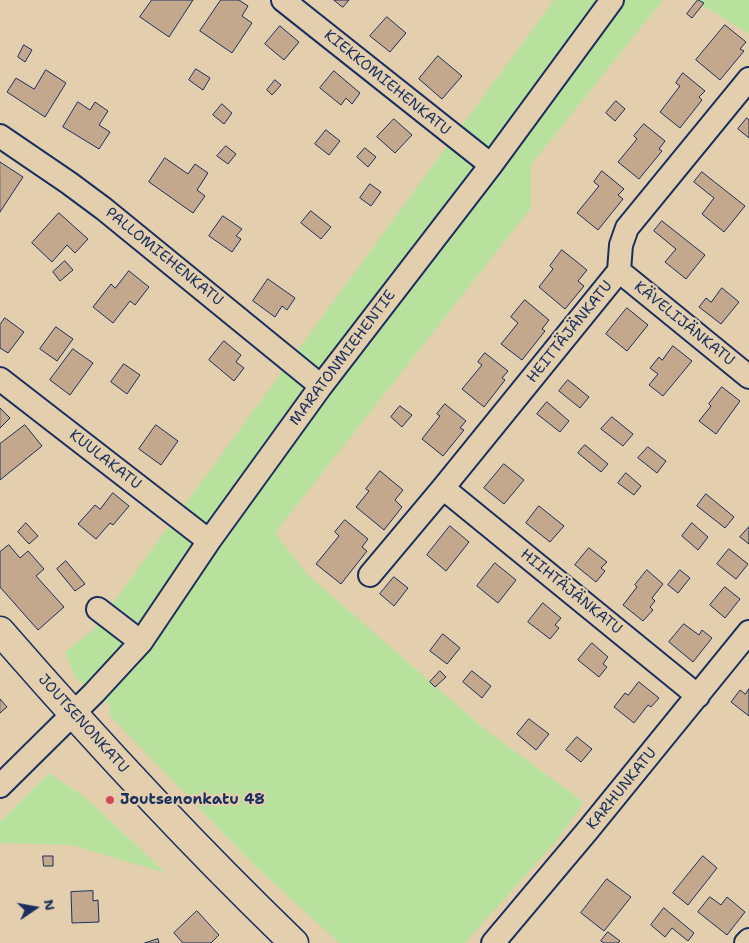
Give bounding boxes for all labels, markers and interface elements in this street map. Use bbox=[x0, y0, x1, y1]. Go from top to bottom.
street label: KIEKKOMIEHENKATU bbox=[320, 26, 454, 140]
street label: PALLOMIEHENKATU bbox=[101, 204, 227, 310]
street label: HEITTÄJÄNKATU bbox=[523, 277, 617, 387]
street label: KÄVELIJÄNKATU bbox=[630, 278, 738, 370]
street label: MARATONMIEHENTIE bbox=[286, 287, 400, 429]
street label: KUULAKATU bbox=[65, 426, 145, 494]
street label: HIIHTÄJÄNKATU bbox=[516, 545, 626, 639]
street label: JOUTSENONKATU bbox=[34, 671, 132, 777]
street label: KARHUNKATU bbox=[583, 744, 661, 834]
place label: Joutsenonkatu 48 bbox=[120, 791, 265, 809]
marker: Joutsenonkatu 48 bbox=[104, 794, 116, 806]
north arrow bbox=[10, 883, 60, 933]
text: N bbox=[40, 898, 60, 912]

